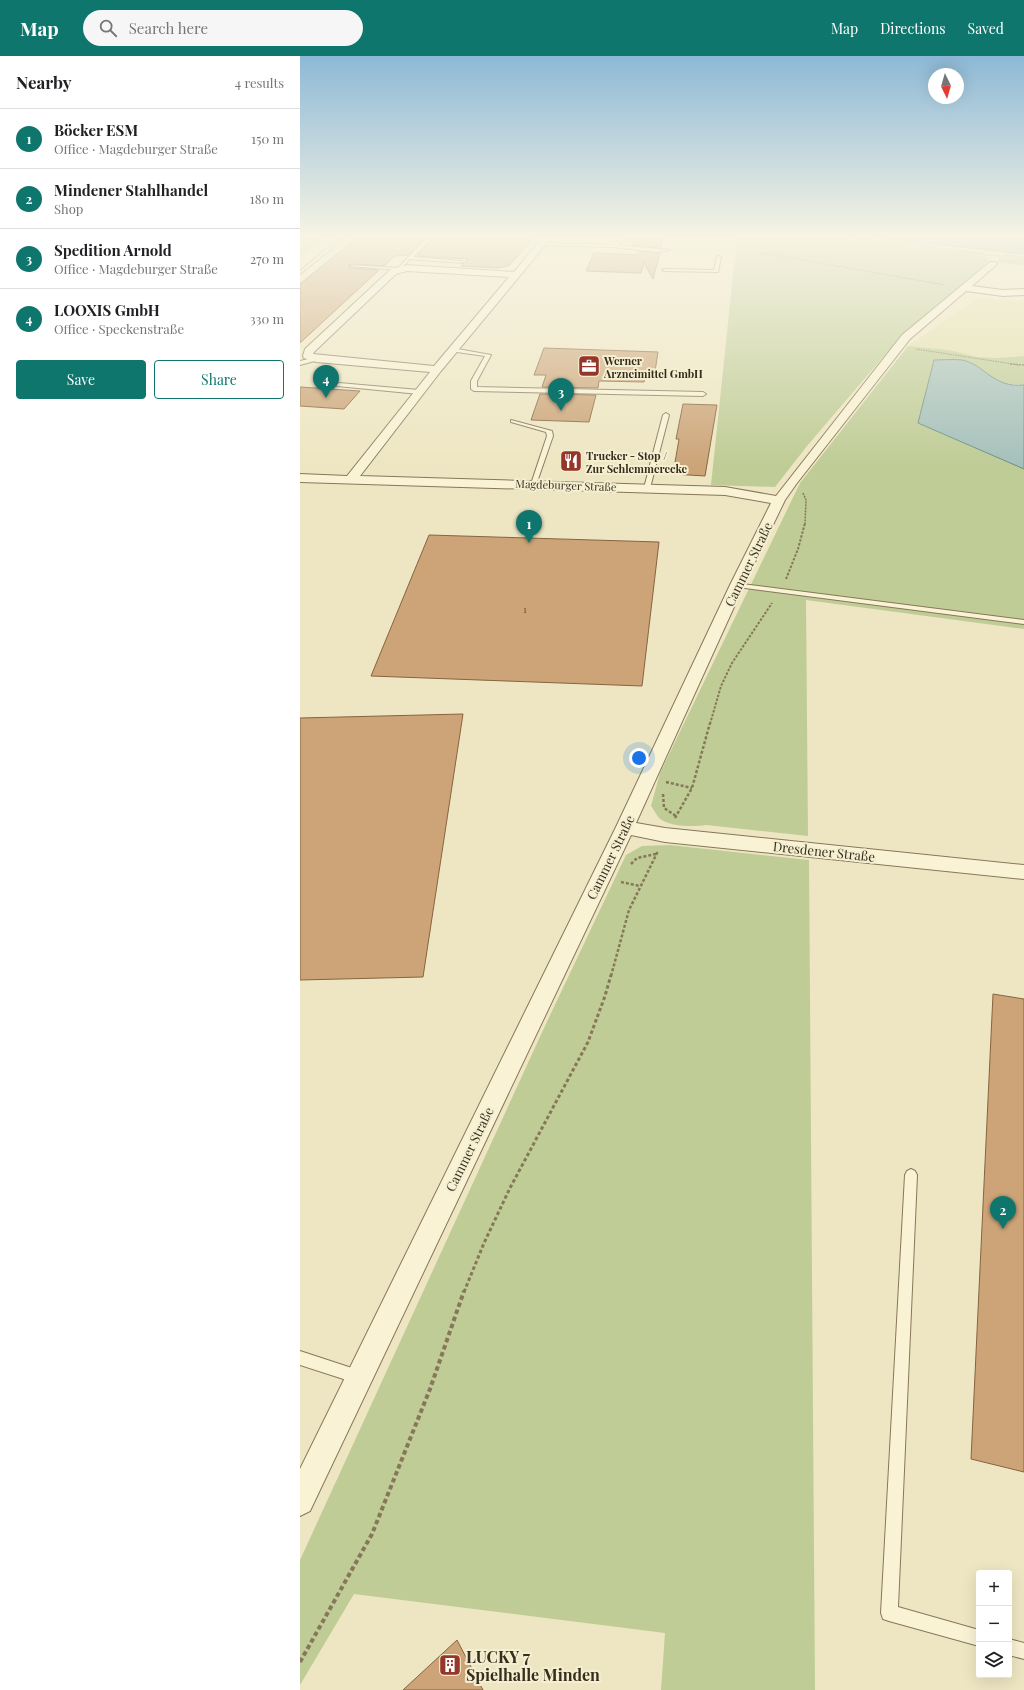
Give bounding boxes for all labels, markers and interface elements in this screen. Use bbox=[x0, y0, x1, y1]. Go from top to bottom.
search box bbox=[83, 10, 363, 46]
text: Map bbox=[20, 15, 59, 41]
icon: search bbox=[97, 17, 119, 39]
text: Search here bbox=[129, 18, 208, 38]
text: Map bbox=[831, 19, 858, 38]
text: Directions bbox=[880, 19, 946, 38]
text: Saved bbox=[968, 19, 1004, 38]
north arrow bbox=[928, 68, 964, 104]
text: Nearby bbox=[16, 71, 71, 93]
text: 4 results bbox=[235, 74, 284, 91]
text: Böcker ESM bbox=[54, 120, 138, 140]
text: 1 bbox=[27, 130, 31, 147]
text: 150 m bbox=[251, 130, 284, 147]
text: Office · Magdeburger Straße bbox=[54, 140, 218, 157]
text: Mindener Stahlhandel bbox=[54, 180, 208, 200]
text: 2 bbox=[26, 190, 32, 207]
text: 180 m bbox=[250, 190, 284, 207]
text: Shop bbox=[54, 200, 83, 217]
text: Spedition Arnold bbox=[54, 240, 172, 260]
text: 3 bbox=[26, 250, 32, 267]
text: 270 m bbox=[250, 250, 284, 267]
text: Office · Magdeburger Straße bbox=[54, 260, 218, 277]
text: LOOXIS GmbH bbox=[54, 300, 160, 320]
text: 4 bbox=[26, 310, 32, 327]
text: 330 m bbox=[250, 310, 284, 327]
text: Office · Speckenstraße bbox=[54, 320, 184, 337]
office icon: Werner Arzneimittel GmbH bbox=[576, 353, 602, 379]
place label: Werner Arzneimittel GmbH bbox=[603, 353, 703, 381]
button: Save bbox=[16, 360, 146, 399]
button: Share bbox=[154, 360, 284, 399]
pin: 4 bbox=[313, 365, 339, 398]
pin: 3 bbox=[548, 378, 574, 411]
restaurant icon: Trucker - Stop / Zur Schlemmerecke bbox=[558, 448, 584, 474]
place label: Trucker - Stop / Zur Schlemmerecke bbox=[586, 448, 688, 476]
street label: Magdeburger Straße bbox=[515, 476, 617, 494]
pin: 1 bbox=[516, 510, 542, 543]
street label: Cammer Straße bbox=[720, 519, 776, 609]
house number: 1 bbox=[523, 603, 527, 615]
your location bbox=[629, 748, 649, 768]
street label: Cammer Straße bbox=[582, 812, 638, 902]
street label: Dresdener Straße bbox=[772, 837, 876, 865]
street label: Cammer Straße bbox=[441, 1104, 497, 1194]
pin: 2 bbox=[990, 1196, 1016, 1229]
map controls bbox=[976, 1570, 1012, 1678]
button: + bbox=[976, 1570, 1012, 1606]
button: − bbox=[976, 1606, 1012, 1642]
button: layers bbox=[976, 1642, 1012, 1678]
place label: LUCKY 7 Spielhalle Minden bbox=[466, 1646, 600, 1685]
building icon: LUCKY 7 Spielhalle Minden bbox=[437, 1652, 463, 1678]

